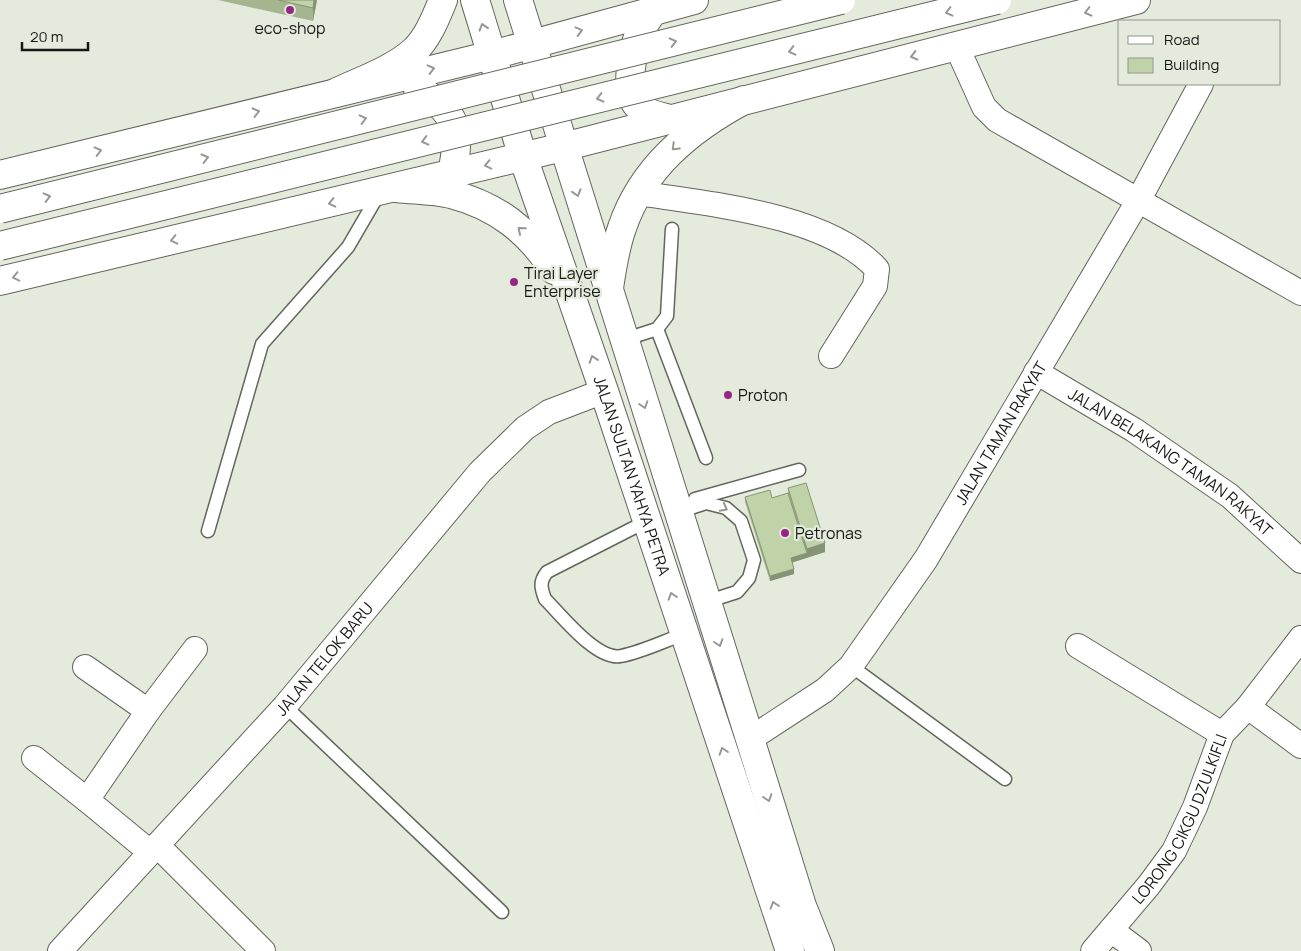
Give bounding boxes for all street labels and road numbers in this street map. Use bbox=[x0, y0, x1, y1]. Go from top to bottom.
street label: JALAN TAMAN RAKYAT bbox=[950, 357, 1052, 509]
street label: JALAN SULTAN YAHYA PETRA bbox=[589, 373, 676, 579]
street label: JALAN BELAKANG TAMAN RAKYAT bbox=[1064, 383, 1278, 541]
street label: JALAN TELOK BARU bbox=[271, 597, 378, 720]
street label: LORONG CIKGU DZULKIFLI bbox=[1127, 731, 1232, 908]

